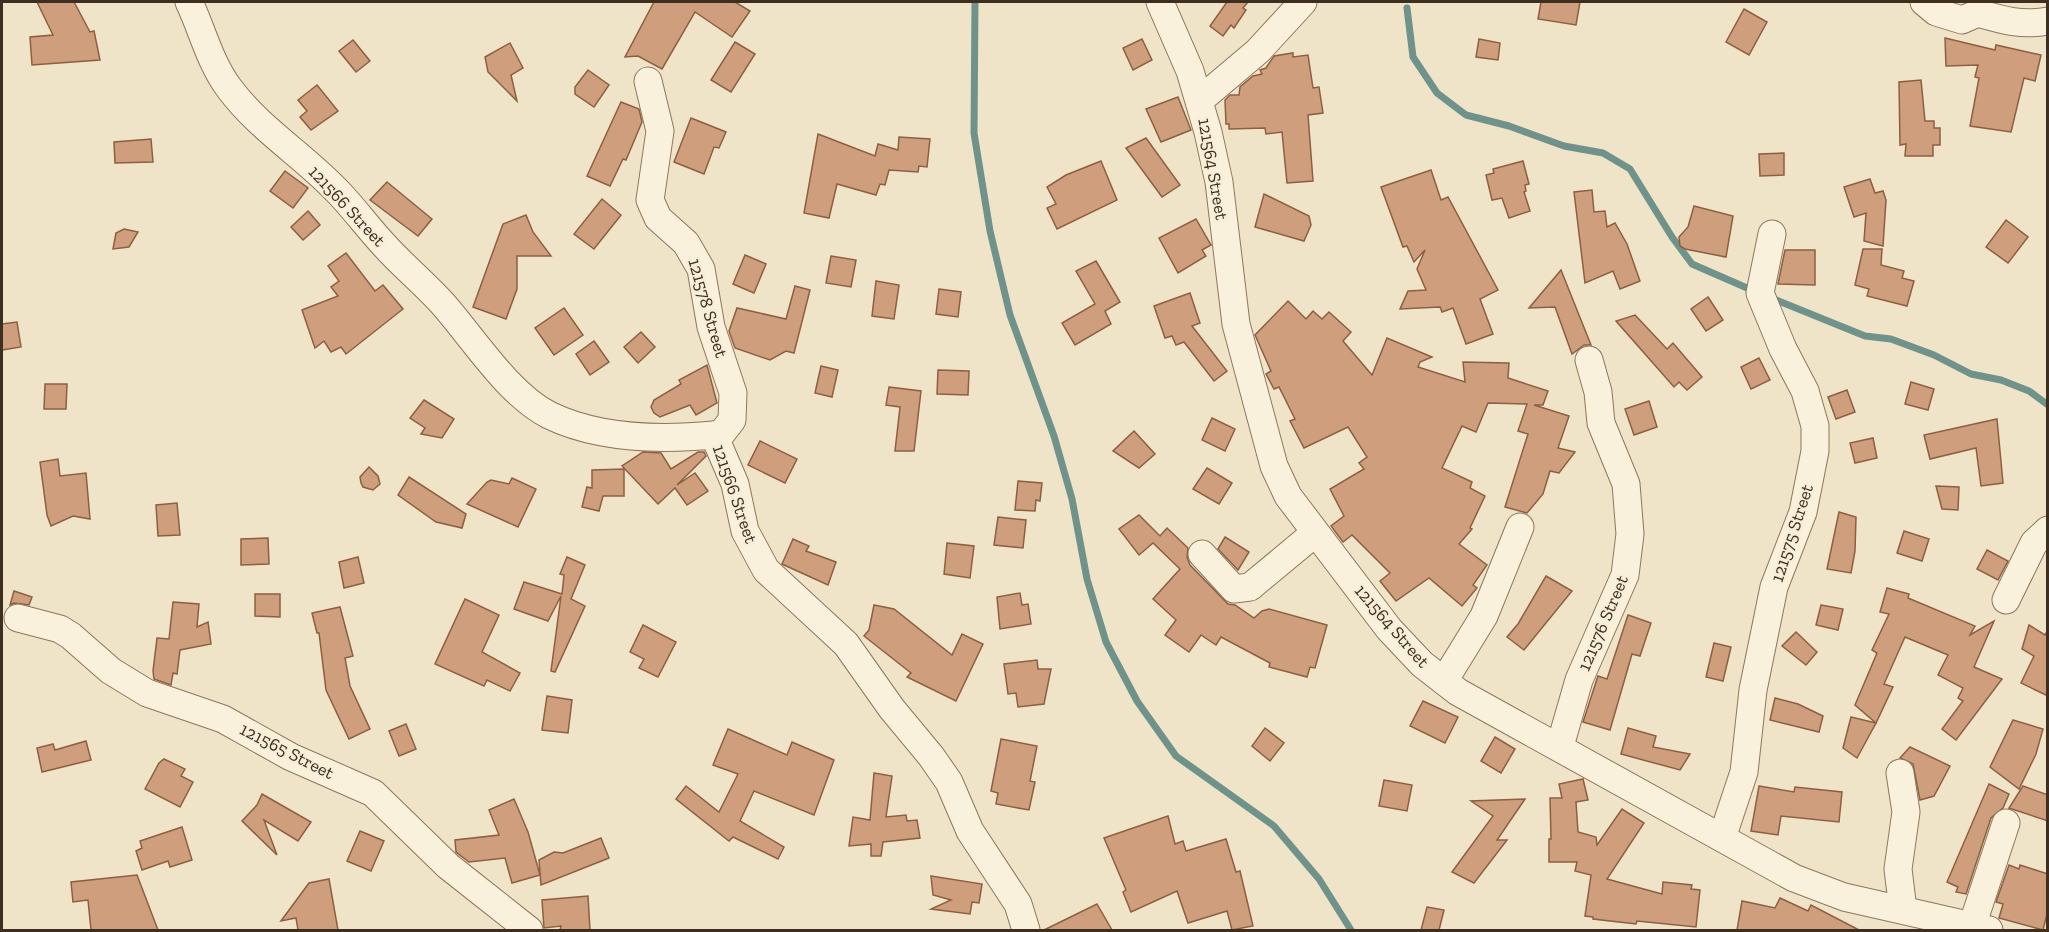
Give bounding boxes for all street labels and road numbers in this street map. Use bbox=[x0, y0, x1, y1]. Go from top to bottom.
street label: 121564 Street bbox=[1193, 116, 1233, 222]
street label: 121566 Street bbox=[304, 161, 390, 251]
street label: 121578 Street bbox=[683, 256, 733, 360]
street label: 121566 Street bbox=[708, 442, 762, 547]
street label: 121575 Street bbox=[1766, 481, 1818, 585]
street label: 121576 Street bbox=[1573, 572, 1633, 674]
street label: 121564 Street bbox=[1350, 580, 1434, 672]
street label: 121565 Street bbox=[236, 718, 338, 784]

